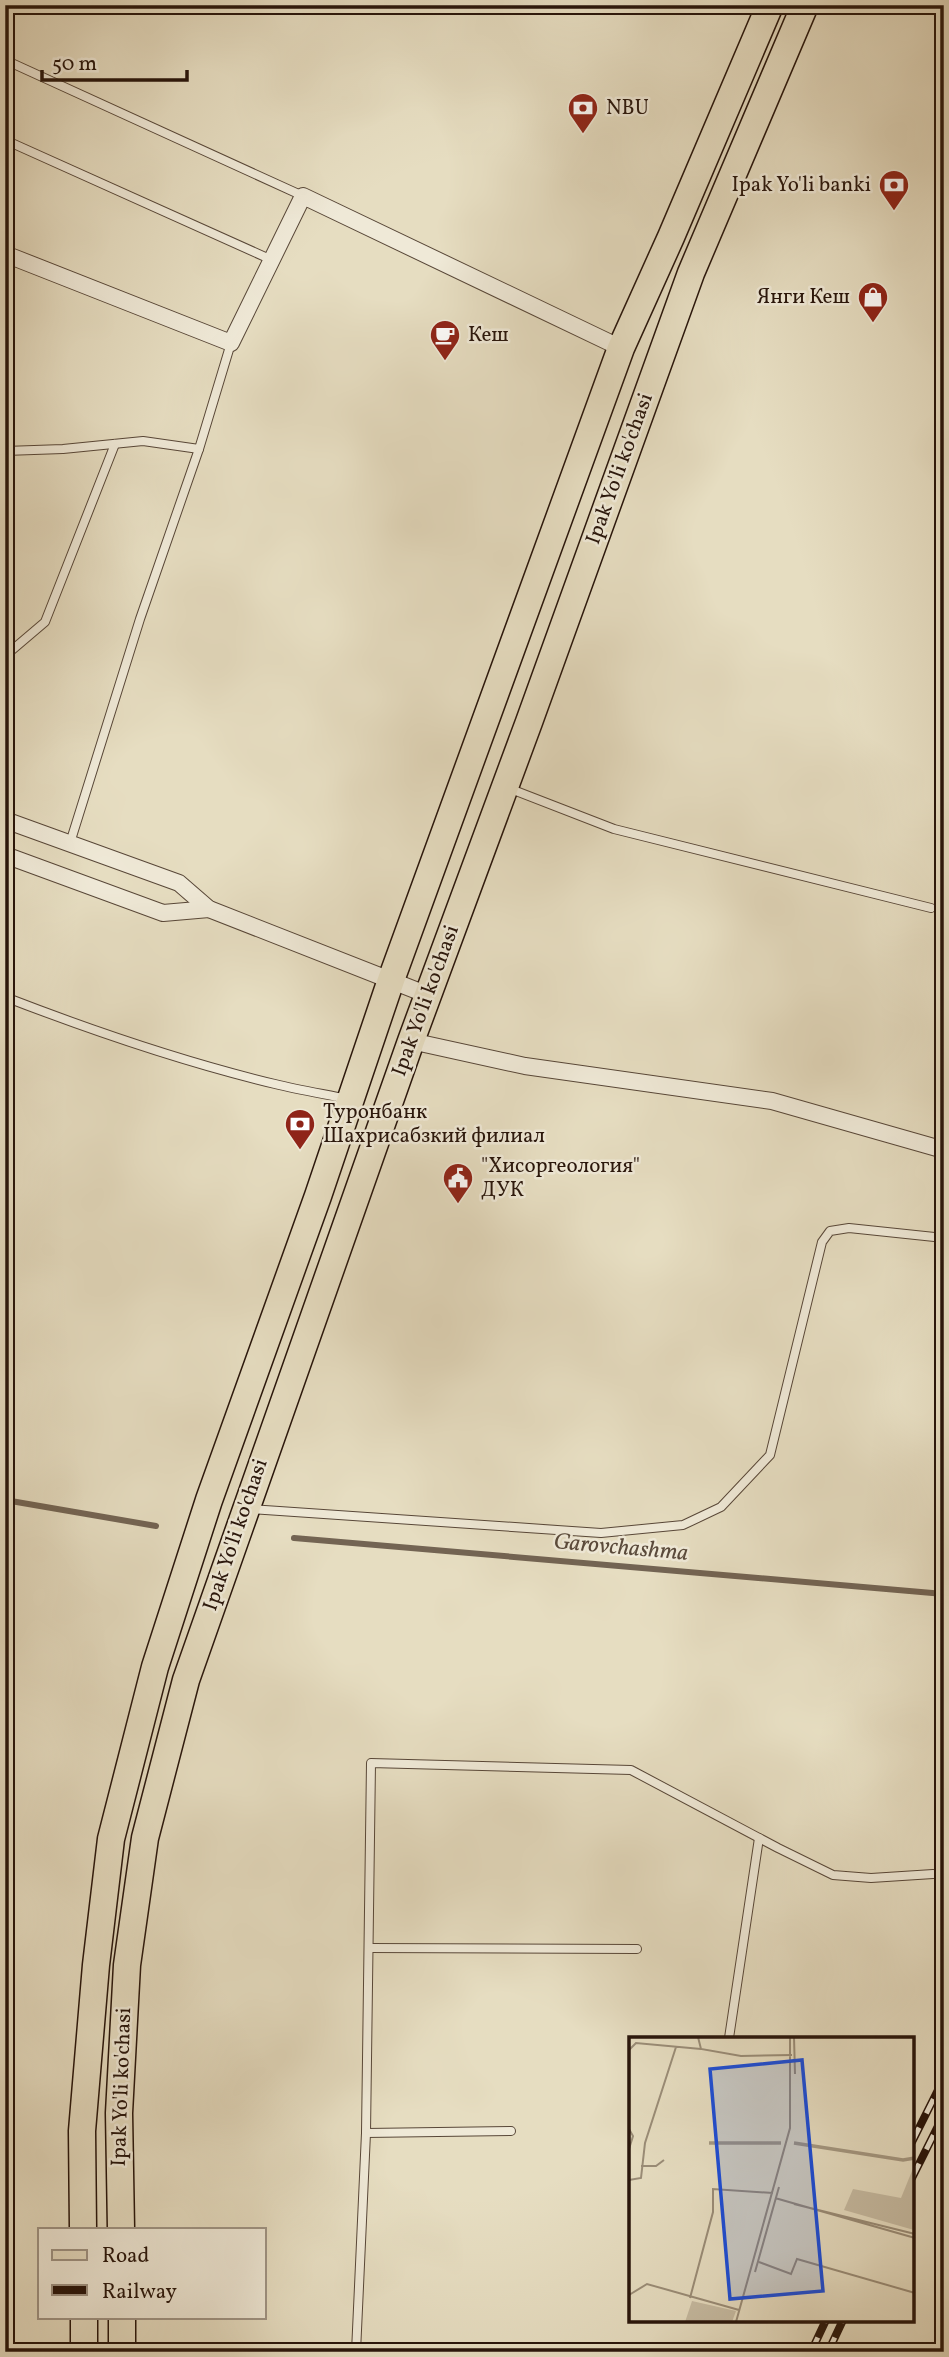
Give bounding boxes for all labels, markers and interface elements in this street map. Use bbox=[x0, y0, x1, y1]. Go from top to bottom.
scale bar bbox=[42, 38, 187, 82]
text: 50 m bbox=[52, 50, 97, 79]
bank icon: NBU bbox=[566, 91, 600, 135]
place label: NBU bbox=[606, 94, 649, 123]
bank icon: Ipak Yo'li banki bbox=[877, 168, 911, 212]
place label: Ipak Yo'li banki bbox=[731, 171, 871, 200]
shop icon: Янги Кеш bbox=[856, 280, 890, 324]
place label: Янги Кеш bbox=[757, 283, 850, 312]
cafe icon: Кеш bbox=[428, 318, 462, 362]
place label: Кеш bbox=[468, 321, 509, 350]
street label: Ipak Yo'li ko'chasi bbox=[579, 389, 661, 549]
street label: Ipak Yo'li ko'chasi bbox=[385, 921, 467, 1081]
place label: Туронбанк Шахрисабзкий филиал bbox=[323, 1098, 545, 1151]
bank icon: Туронбанк Шахрисабзкий филиал bbox=[283, 1107, 317, 1151]
place label: "Хисоргеология" ДУК bbox=[481, 1152, 640, 1205]
public building icon: "Хисоргеология" ДУК bbox=[441, 1161, 475, 1205]
street label: Ipak Yo'li ko'chasi bbox=[196, 1455, 276, 1615]
water label: Garovchashma bbox=[552, 1526, 690, 1570]
street label: Ipak Yo'li ko'chasi bbox=[105, 2007, 139, 2167]
inset map bbox=[629, 2037, 914, 2322]
legend bbox=[38, 2228, 266, 2318]
text: Road bbox=[102, 2242, 149, 2271]
text: Railway bbox=[102, 2278, 178, 2307]

